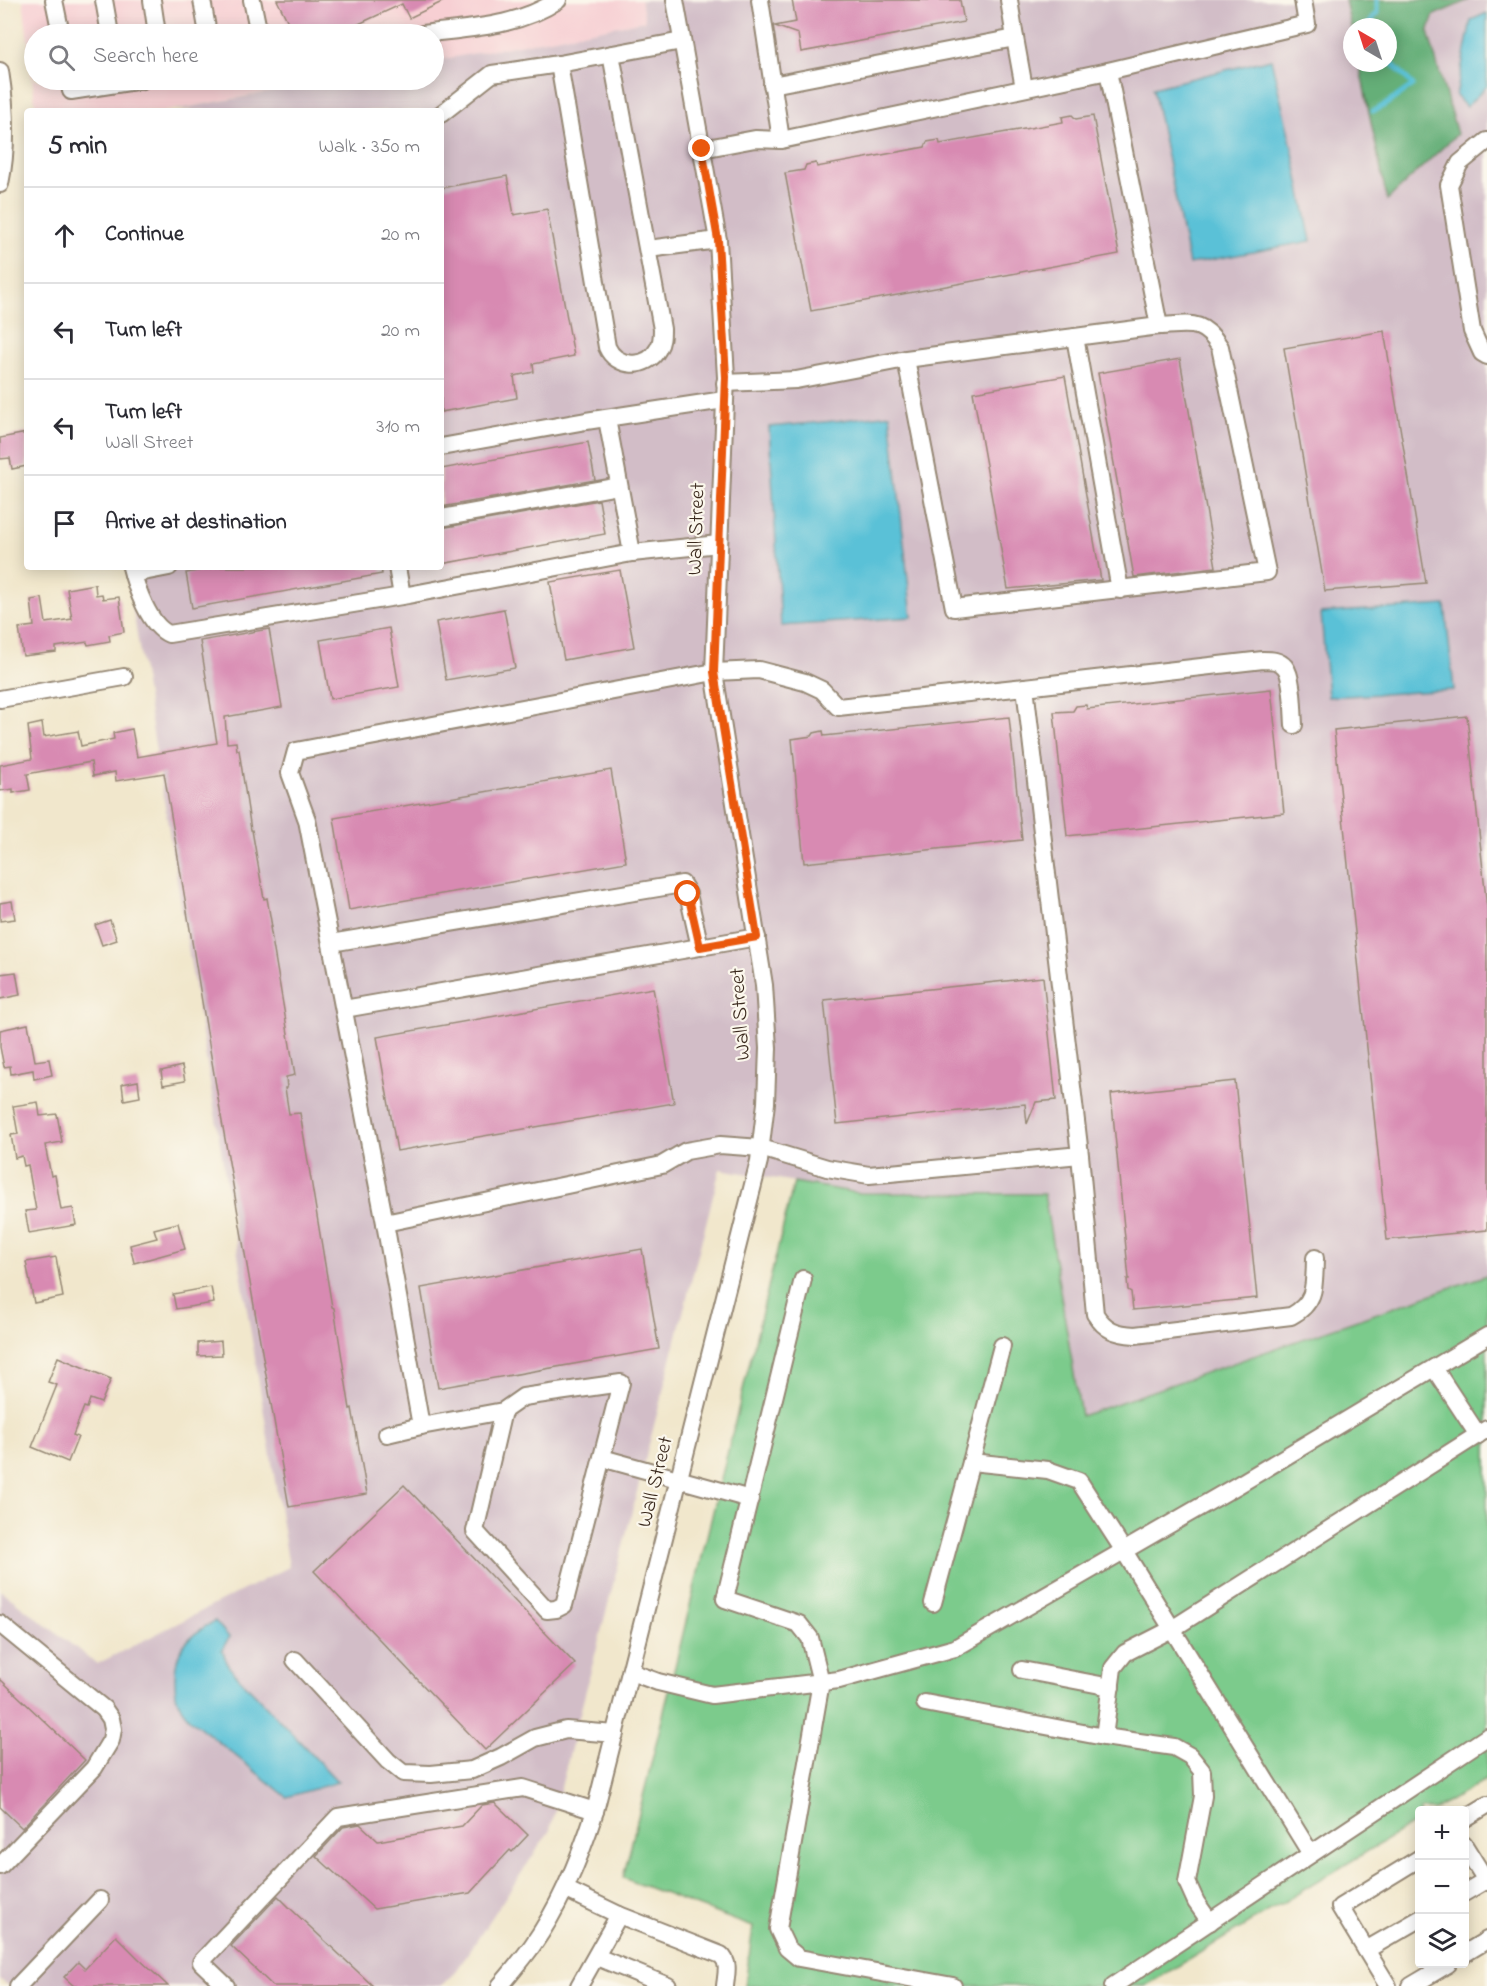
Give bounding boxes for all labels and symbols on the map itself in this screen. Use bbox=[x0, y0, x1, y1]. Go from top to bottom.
north arrow bbox=[1343, 18, 1397, 72]
route end bbox=[688, 135, 714, 161]
street label: Wall Street bbox=[680, 482, 714, 576]
route start bbox=[674, 880, 700, 906]
street label: Wall Street bbox=[723, 967, 759, 1061]
street label: Wall Street bbox=[630, 1433, 682, 1531]

